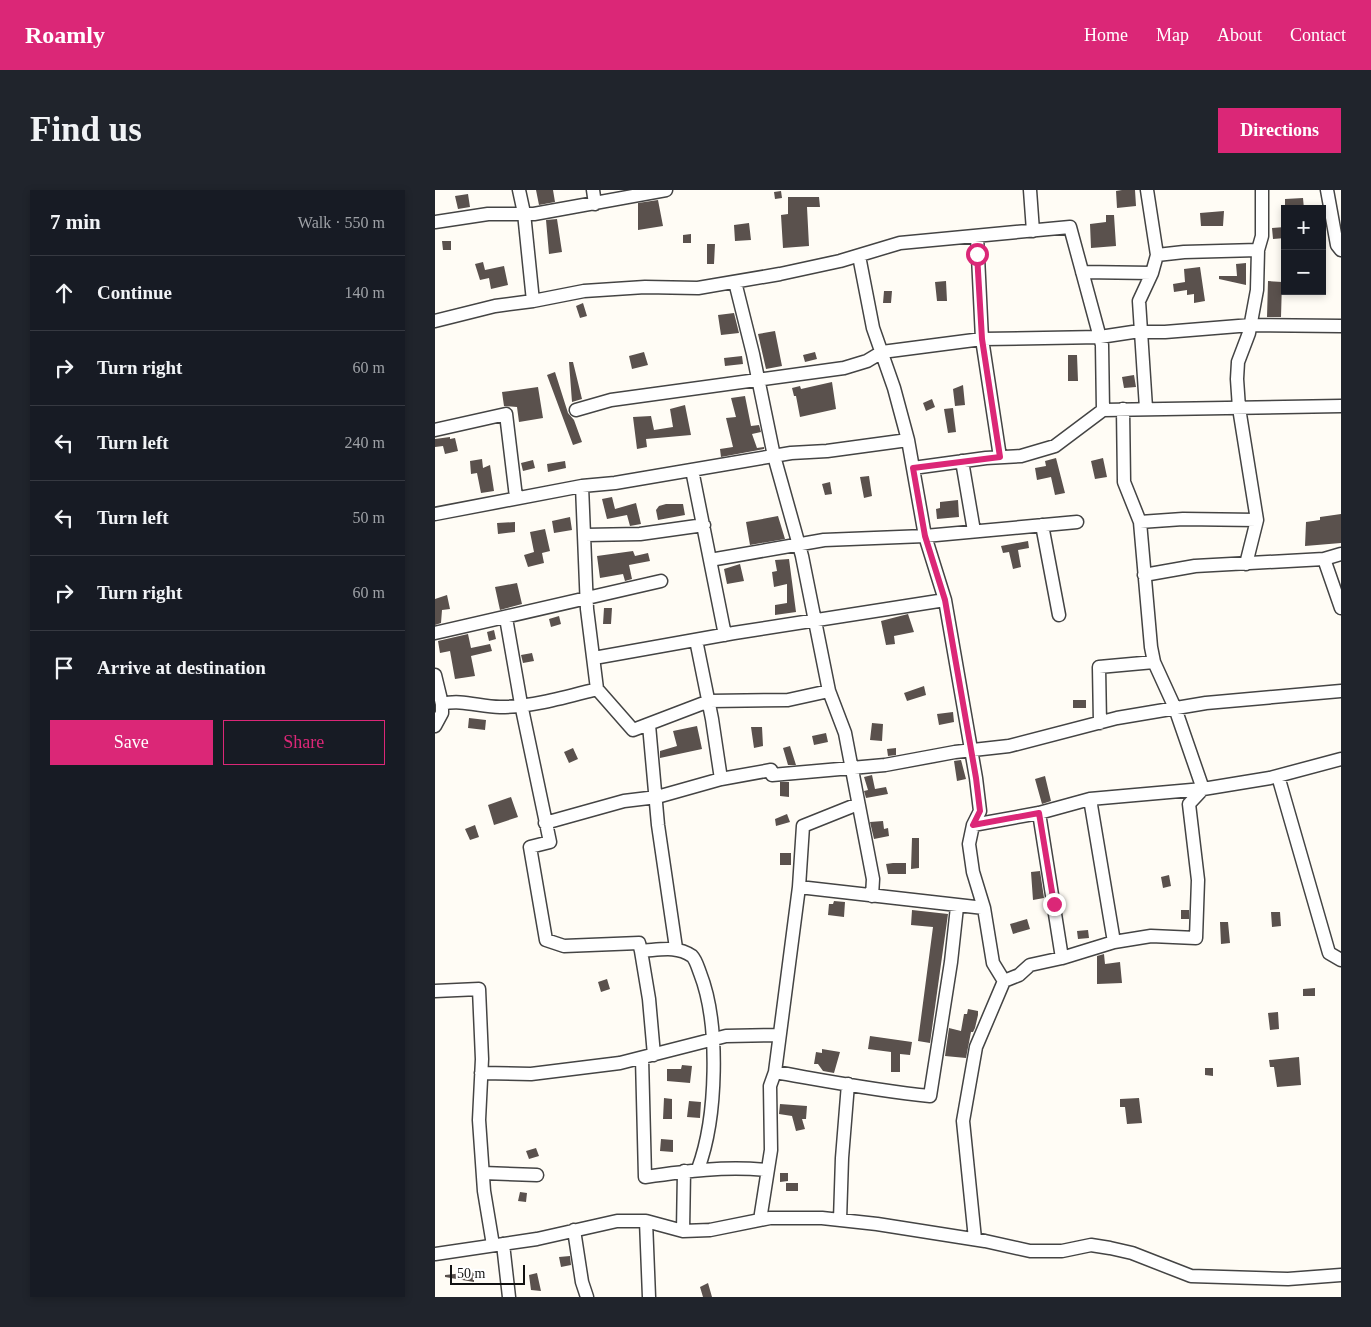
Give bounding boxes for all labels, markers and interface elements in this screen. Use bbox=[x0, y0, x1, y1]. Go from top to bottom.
text: Roamly bbox=[25, 22, 105, 48]
text: Home bbox=[1084, 25, 1128, 45]
text: Map bbox=[1156, 25, 1189, 45]
text: About bbox=[1217, 25, 1262, 45]
text: Contact bbox=[1290, 25, 1346, 45]
button: Directions bbox=[1218, 108, 1341, 153]
text: Find us bbox=[30, 110, 142, 149]
map controls bbox=[1281, 205, 1326, 295]
button: + bbox=[1281, 205, 1326, 250]
text: 7 min bbox=[50, 210, 101, 234]
text: Walk · 550 m bbox=[298, 214, 385, 231]
route start bbox=[966, 243, 989, 266]
button: − bbox=[1281, 250, 1326, 295]
icon: ahead bbox=[50, 279, 78, 307]
text: Continue bbox=[97, 282, 172, 303]
text: 140 m bbox=[345, 284, 385, 301]
icon: right bbox=[50, 354, 78, 382]
text: Turn right bbox=[97, 357, 182, 378]
text: 60 m bbox=[353, 359, 385, 376]
icon: left bbox=[50, 429, 78, 457]
text: Turn left bbox=[97, 432, 169, 453]
text: 240 m bbox=[345, 434, 385, 451]
icon: left bbox=[50, 504, 78, 532]
text: Turn left bbox=[97, 507, 169, 528]
text: 50 m bbox=[353, 509, 385, 526]
icon: right bbox=[50, 579, 78, 607]
text: Turn right bbox=[97, 582, 182, 603]
text: 60 m bbox=[353, 584, 385, 601]
icon: arrive bbox=[50, 654, 78, 682]
text: Arrive at destination bbox=[97, 657, 266, 678]
button: Save bbox=[50, 720, 213, 765]
button: Share bbox=[223, 720, 385, 765]
route end bbox=[1043, 893, 1066, 916]
scale bar bbox=[450, 1262, 525, 1285]
text: 50 m bbox=[457, 1266, 485, 1281]

